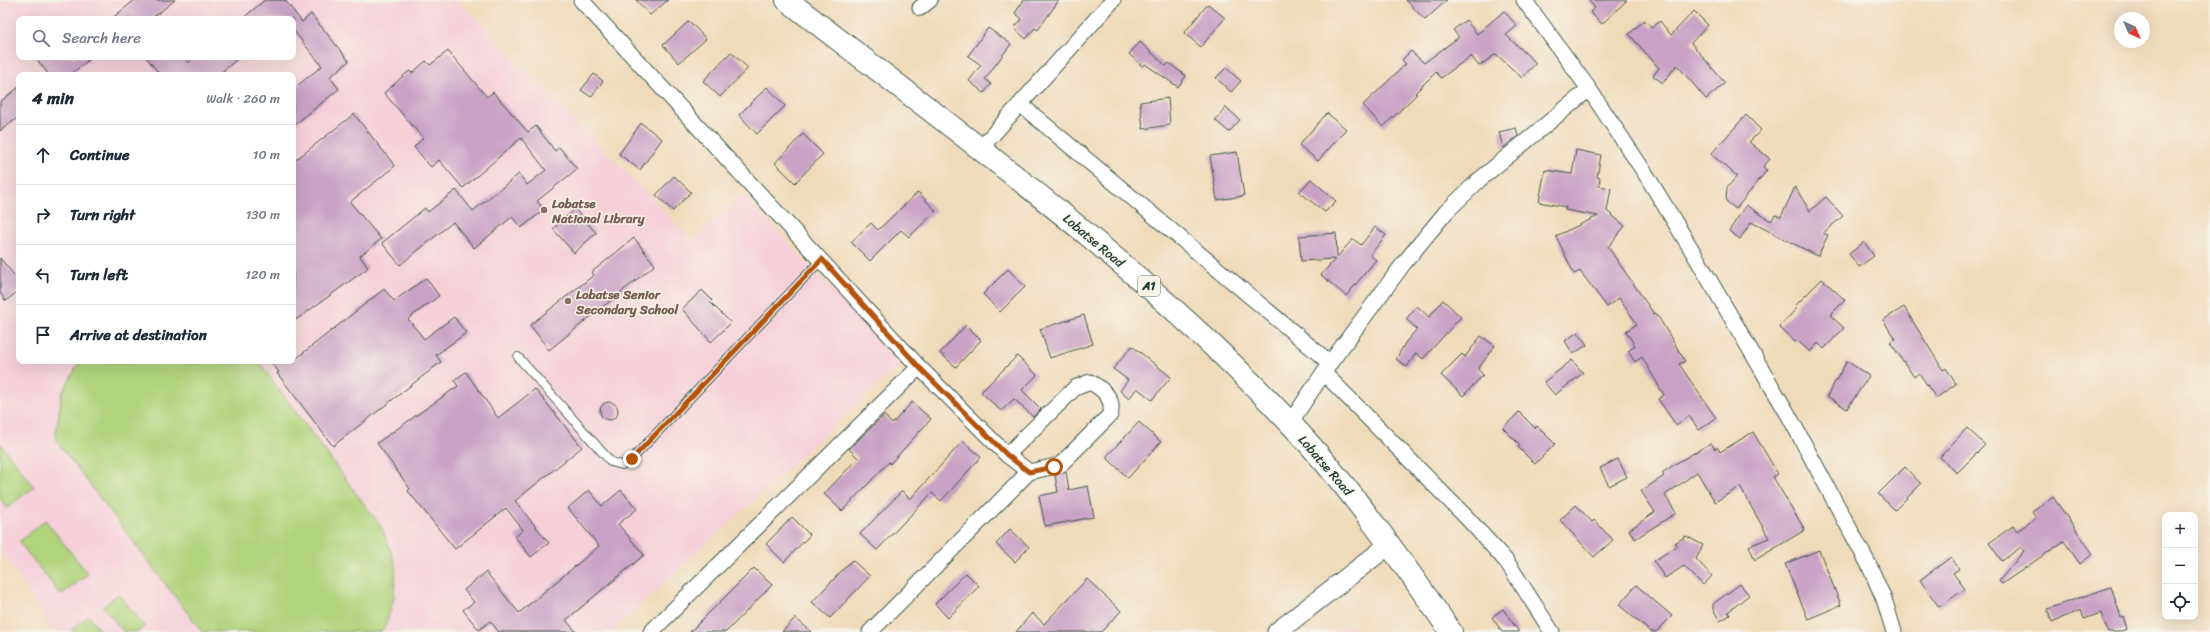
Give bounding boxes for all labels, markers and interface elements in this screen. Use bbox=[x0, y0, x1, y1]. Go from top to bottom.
north arrow bbox=[2114, 12, 2150, 48]
search box bbox=[16, 16, 296, 60]
text: Search here bbox=[62, 25, 141, 51]
icon: search bbox=[30, 27, 52, 49]
text: 4 min bbox=[32, 83, 74, 113]
text: Walk · 260 m bbox=[206, 87, 280, 110]
text: Continue bbox=[70, 142, 130, 168]
text: 10 m bbox=[253, 143, 280, 166]
icon: ahead bbox=[32, 144, 54, 166]
place label: Lobatse National Library bbox=[551, 192, 646, 230]
text: Turn right bbox=[70, 202, 135, 228]
text: 130 m bbox=[246, 203, 280, 226]
icon: right bbox=[32, 204, 54, 226]
marker: Lobatse National Library bbox=[539, 205, 549, 215]
street label: Lobatse Road bbox=[1058, 208, 1131, 274]
text: Turn left bbox=[70, 262, 128, 288]
text: 120 m bbox=[245, 263, 280, 286]
icon: left bbox=[32, 264, 54, 286]
road number: A1 bbox=[1138, 276, 1160, 296]
place label: Lobatse Senior Secondary School bbox=[575, 283, 679, 321]
marker: Lobatse Senior Secondary School bbox=[563, 296, 573, 306]
text: Arrive at destination bbox=[70, 322, 207, 348]
icon: arrive bbox=[32, 324, 54, 346]
street label: Lobatse Road bbox=[1292, 430, 1360, 502]
route end bbox=[623, 450, 641, 468]
route start bbox=[1045, 458, 1063, 476]
map controls bbox=[2162, 512, 2198, 620]
button: + bbox=[2162, 512, 2198, 548]
button: − bbox=[2162, 548, 2198, 584]
button: locate bbox=[2162, 584, 2198, 620]

